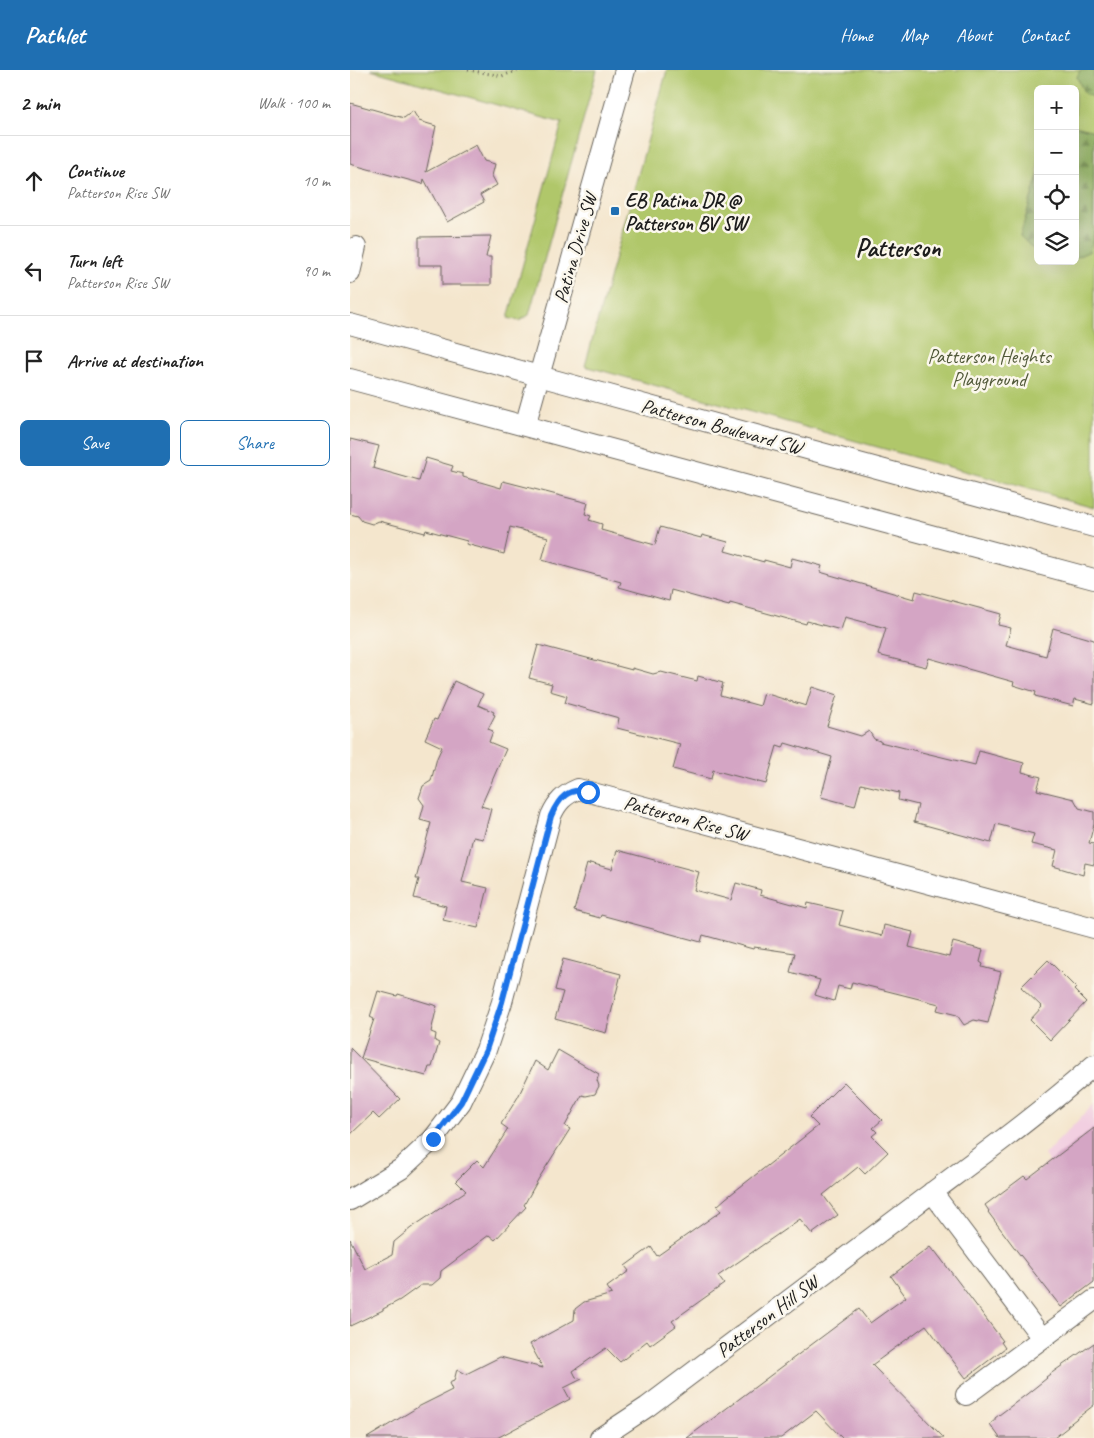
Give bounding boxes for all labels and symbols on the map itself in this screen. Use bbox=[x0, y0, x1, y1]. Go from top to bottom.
street label: Patina Drive SW bbox=[548, 188, 604, 306]
place label: EB Patina DR @ Patterson BV SW bbox=[625, 188, 751, 236]
marker: EB Patina DR @ Patterson BV SW bbox=[609, 205, 621, 217]
district label: Patterson bbox=[855, 232, 941, 264]
park label: Patterson Heights Playground bbox=[927, 344, 1053, 392]
street label: Patterson Boulevard SW bbox=[638, 393, 808, 461]
route start bbox=[577, 781, 600, 804]
street label: Patterson Rise SW bbox=[621, 790, 753, 848]
route end bbox=[422, 1128, 445, 1151]
street label: Patterson Hill SW bbox=[711, 1268, 825, 1363]

